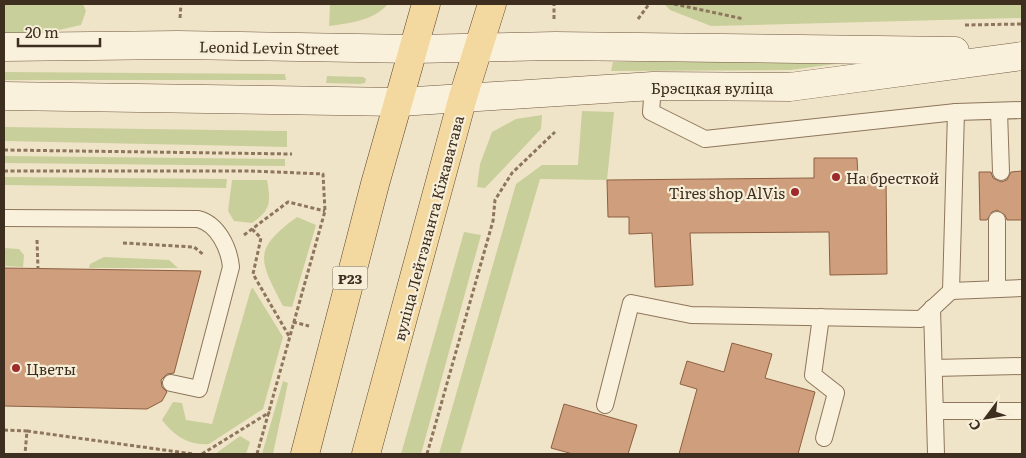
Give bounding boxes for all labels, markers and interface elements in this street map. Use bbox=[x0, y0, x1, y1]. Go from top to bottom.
scale bar bbox=[18, 15, 100, 47]
text: 20 m bbox=[25, 20, 59, 43]
street label: Leonid Levin Street bbox=[199, 34, 339, 60]
street label: Брэсцкая вуліца bbox=[651, 76, 774, 99]
street label: вуліца Лейтэнанта Кіжаватава bbox=[387, 112, 469, 343]
place label: На бресткой bbox=[846, 166, 939, 189]
marker: На бресткой bbox=[830, 171, 842, 183]
place label: Tires shop AlVis bbox=[669, 181, 785, 204]
marker: Tires shop AlVis bbox=[789, 186, 801, 198]
road number: Р23 bbox=[332, 266, 368, 290]
place label: Цветы bbox=[26, 357, 76, 380]
marker: Цветы bbox=[10, 362, 22, 374]
north arrow bbox=[961, 393, 1011, 443]
text: С bbox=[963, 416, 985, 435]

